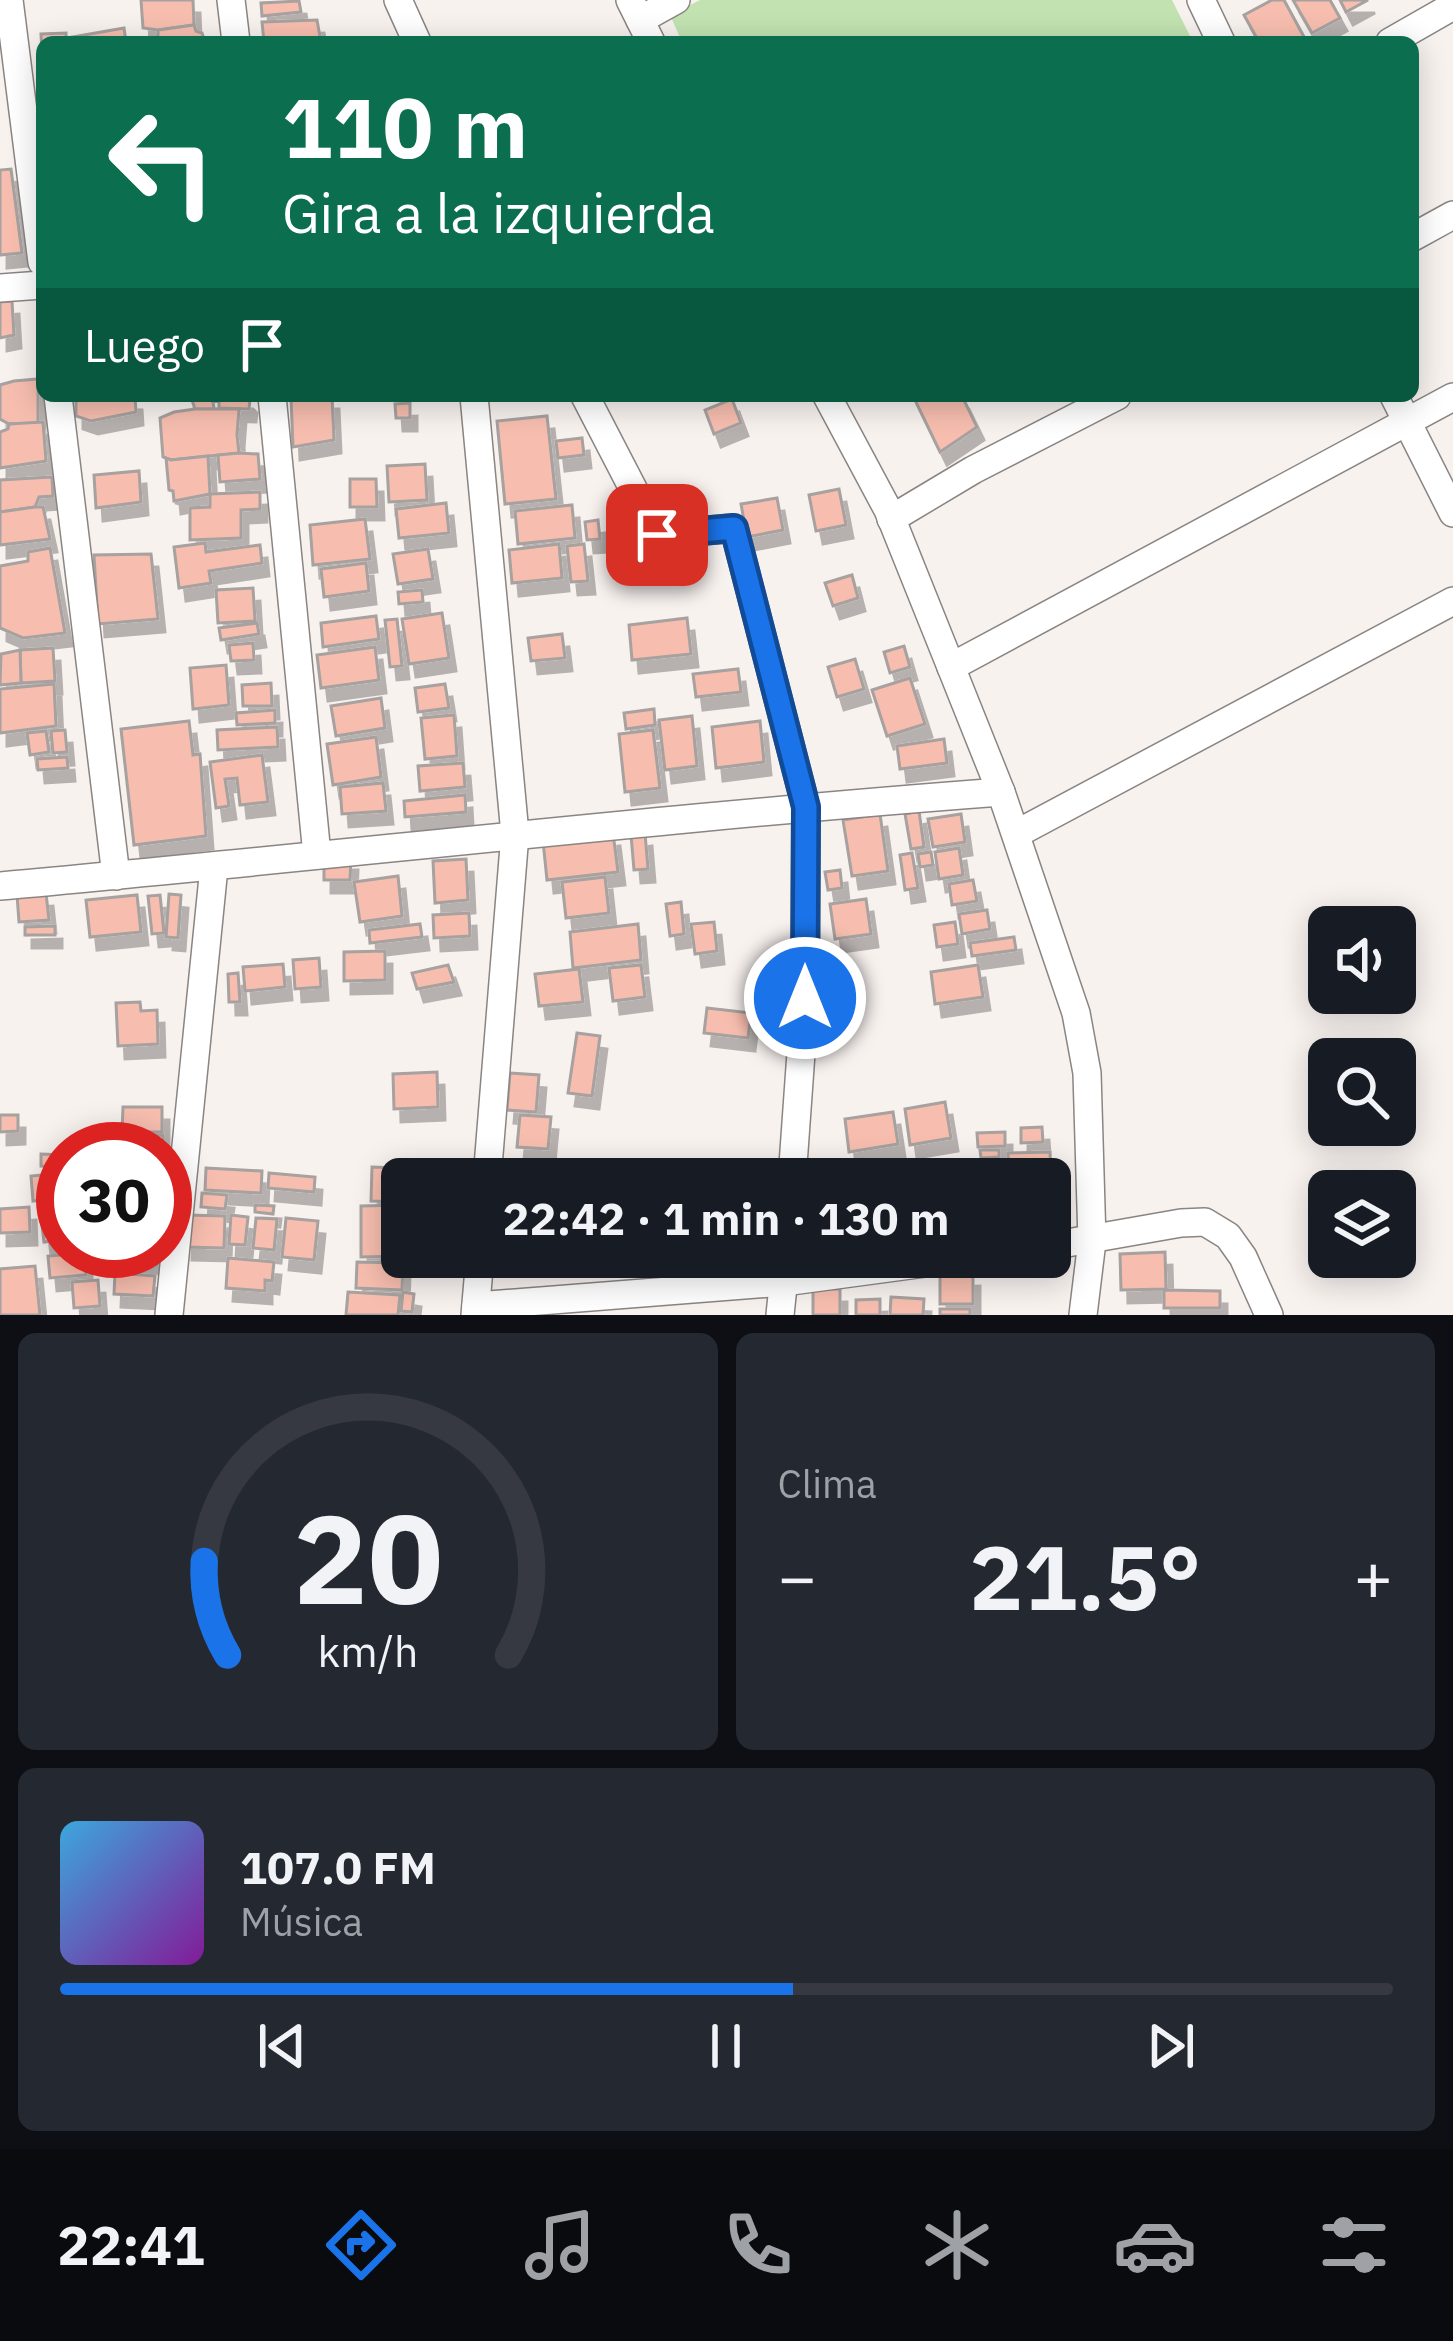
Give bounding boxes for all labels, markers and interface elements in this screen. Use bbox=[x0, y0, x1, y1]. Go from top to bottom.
text: 110 m bbox=[282, 72, 528, 181]
icon: left bbox=[84, 84, 240, 240]
text: Gira a la izquierda bbox=[282, 178, 715, 248]
icon: arrive bbox=[229, 312, 295, 378]
text: Luego bbox=[84, 316, 205, 374]
pin bbox=[606, 484, 708, 586]
icon: arrive bbox=[624, 502, 690, 568]
map controls bbox=[1308, 906, 1416, 1278]
button: sound bbox=[1308, 906, 1416, 1014]
position arrow bbox=[742, 935, 868, 1061]
button: search bbox=[1308, 1038, 1416, 1146]
speed limit sign: 30 bbox=[36, 1122, 192, 1278]
button: layers bbox=[1308, 1170, 1416, 1278]
text: 22:42 · 1 min · 130 m bbox=[503, 1189, 949, 1247]
text: Clima bbox=[778, 1458, 877, 1509]
text: 20 bbox=[293, 1476, 443, 1638]
text: 21.5° bbox=[969, 1518, 1201, 1635]
text: − bbox=[778, 1533, 817, 1619]
text: + bbox=[1353, 1533, 1393, 1619]
text: km/h bbox=[317, 1622, 418, 1678]
text: 107.0 FM bbox=[240, 1838, 436, 1896]
text: Música bbox=[240, 1896, 363, 1947]
icon: previous bbox=[249, 2013, 315, 2079]
icon: pause bbox=[693, 2013, 759, 2079]
icon: next bbox=[1138, 2013, 1204, 2079]
icon: directions bbox=[319, 2203, 403, 2287]
icon: music bbox=[518, 2203, 602, 2287]
icon: phone bbox=[716, 2203, 800, 2287]
icon: climate bbox=[915, 2203, 999, 2287]
icon: car bbox=[1113, 2203, 1197, 2287]
icon: filters bbox=[1312, 2203, 1396, 2287]
text: 22:41 bbox=[57, 2210, 205, 2280]

